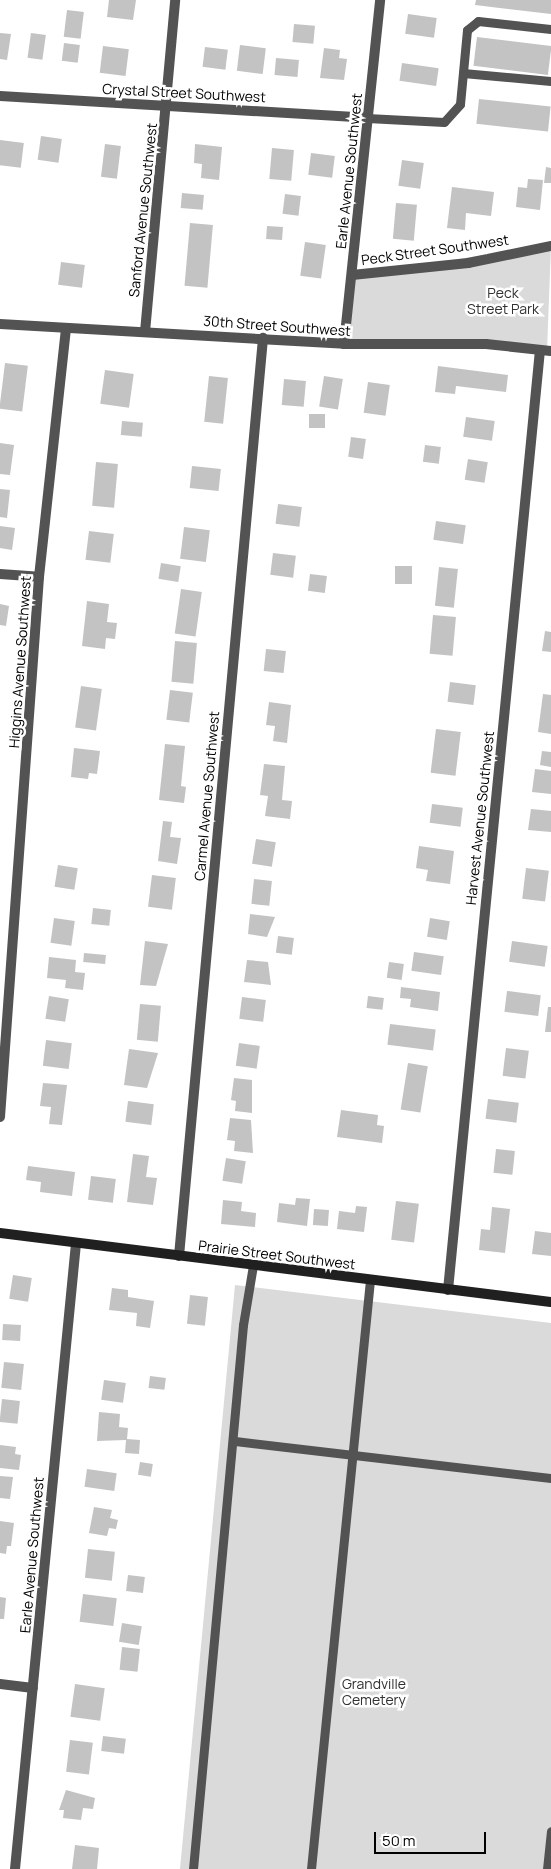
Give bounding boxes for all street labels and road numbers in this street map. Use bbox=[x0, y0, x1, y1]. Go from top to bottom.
street label: Crystal Street Southwest bbox=[102, 80, 266, 106]
street label: Earle Avenue Southwest bbox=[332, 92, 366, 250]
street label: Sanford Avenue Southwest bbox=[125, 122, 161, 298]
street label: Peck Street Southwest bbox=[360, 231, 510, 269]
street label: 30th Street Southwest bbox=[203, 312, 351, 340]
street label: Higgins Avenue Southwest bbox=[6, 575, 34, 749]
street label: Carmel Avenue Southwest bbox=[191, 710, 223, 882]
street label: Harvest Avenue Southwest bbox=[463, 730, 497, 906]
street label: Prairie Street Southwest bbox=[197, 1237, 357, 1273]
street label: Earle Avenue Southwest bbox=[17, 1476, 47, 1634]

